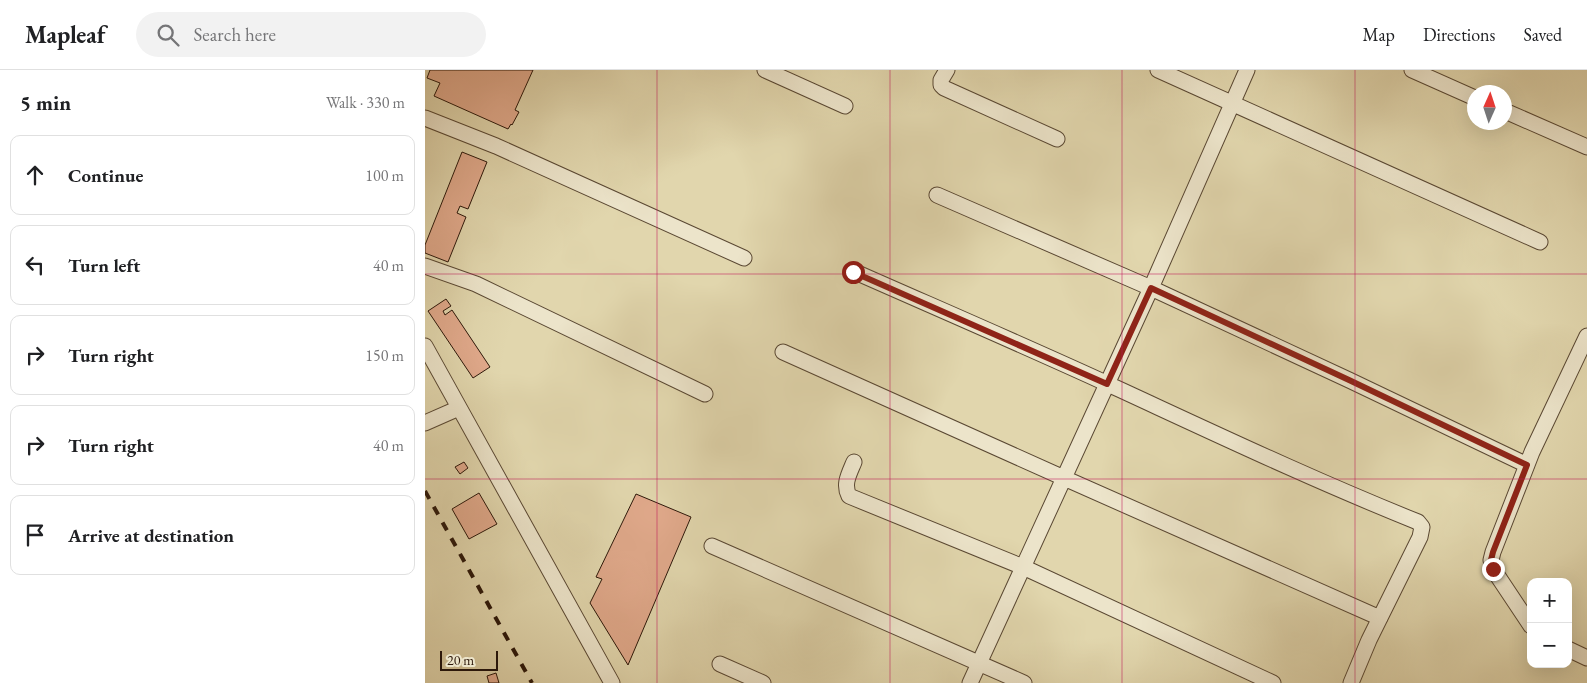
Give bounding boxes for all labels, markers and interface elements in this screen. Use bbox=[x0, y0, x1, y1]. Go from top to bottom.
search box bbox=[136, 12, 486, 57]
text: Mapleaf bbox=[25, 19, 106, 50]
icon: search bbox=[154, 21, 182, 49]
text: Search here bbox=[194, 22, 276, 47]
text: Map bbox=[1363, 23, 1395, 46]
text: Directions bbox=[1423, 23, 1495, 46]
text: Saved bbox=[1523, 23, 1562, 46]
north arrow bbox=[1467, 85, 1512, 130]
text: 5 min bbox=[20, 89, 71, 116]
text: Walk · 330 m bbox=[326, 92, 405, 113]
icon: ahead bbox=[21, 161, 49, 189]
text: Continue bbox=[68, 163, 143, 188]
text: 100 m bbox=[365, 165, 404, 186]
icon: left bbox=[21, 251, 49, 279]
text: Turn left bbox=[68, 253, 140, 278]
text: 40 m bbox=[373, 255, 404, 276]
route start bbox=[842, 261, 865, 284]
icon: right bbox=[21, 341, 49, 369]
text: Turn right bbox=[68, 343, 154, 368]
text: 150 m bbox=[365, 345, 404, 366]
icon: right bbox=[21, 431, 49, 459]
text: Turn right bbox=[68, 433, 154, 458]
text: 40 m bbox=[373, 435, 404, 456]
icon: arrive bbox=[21, 521, 49, 549]
text: Arrive at destination bbox=[68, 523, 234, 548]
route end bbox=[1482, 558, 1505, 581]
map controls bbox=[1527, 578, 1572, 668]
button: + bbox=[1527, 578, 1572, 623]
button: − bbox=[1527, 623, 1572, 668]
scale bar bbox=[440, 648, 497, 671]
text: 20 m bbox=[447, 651, 474, 669]

